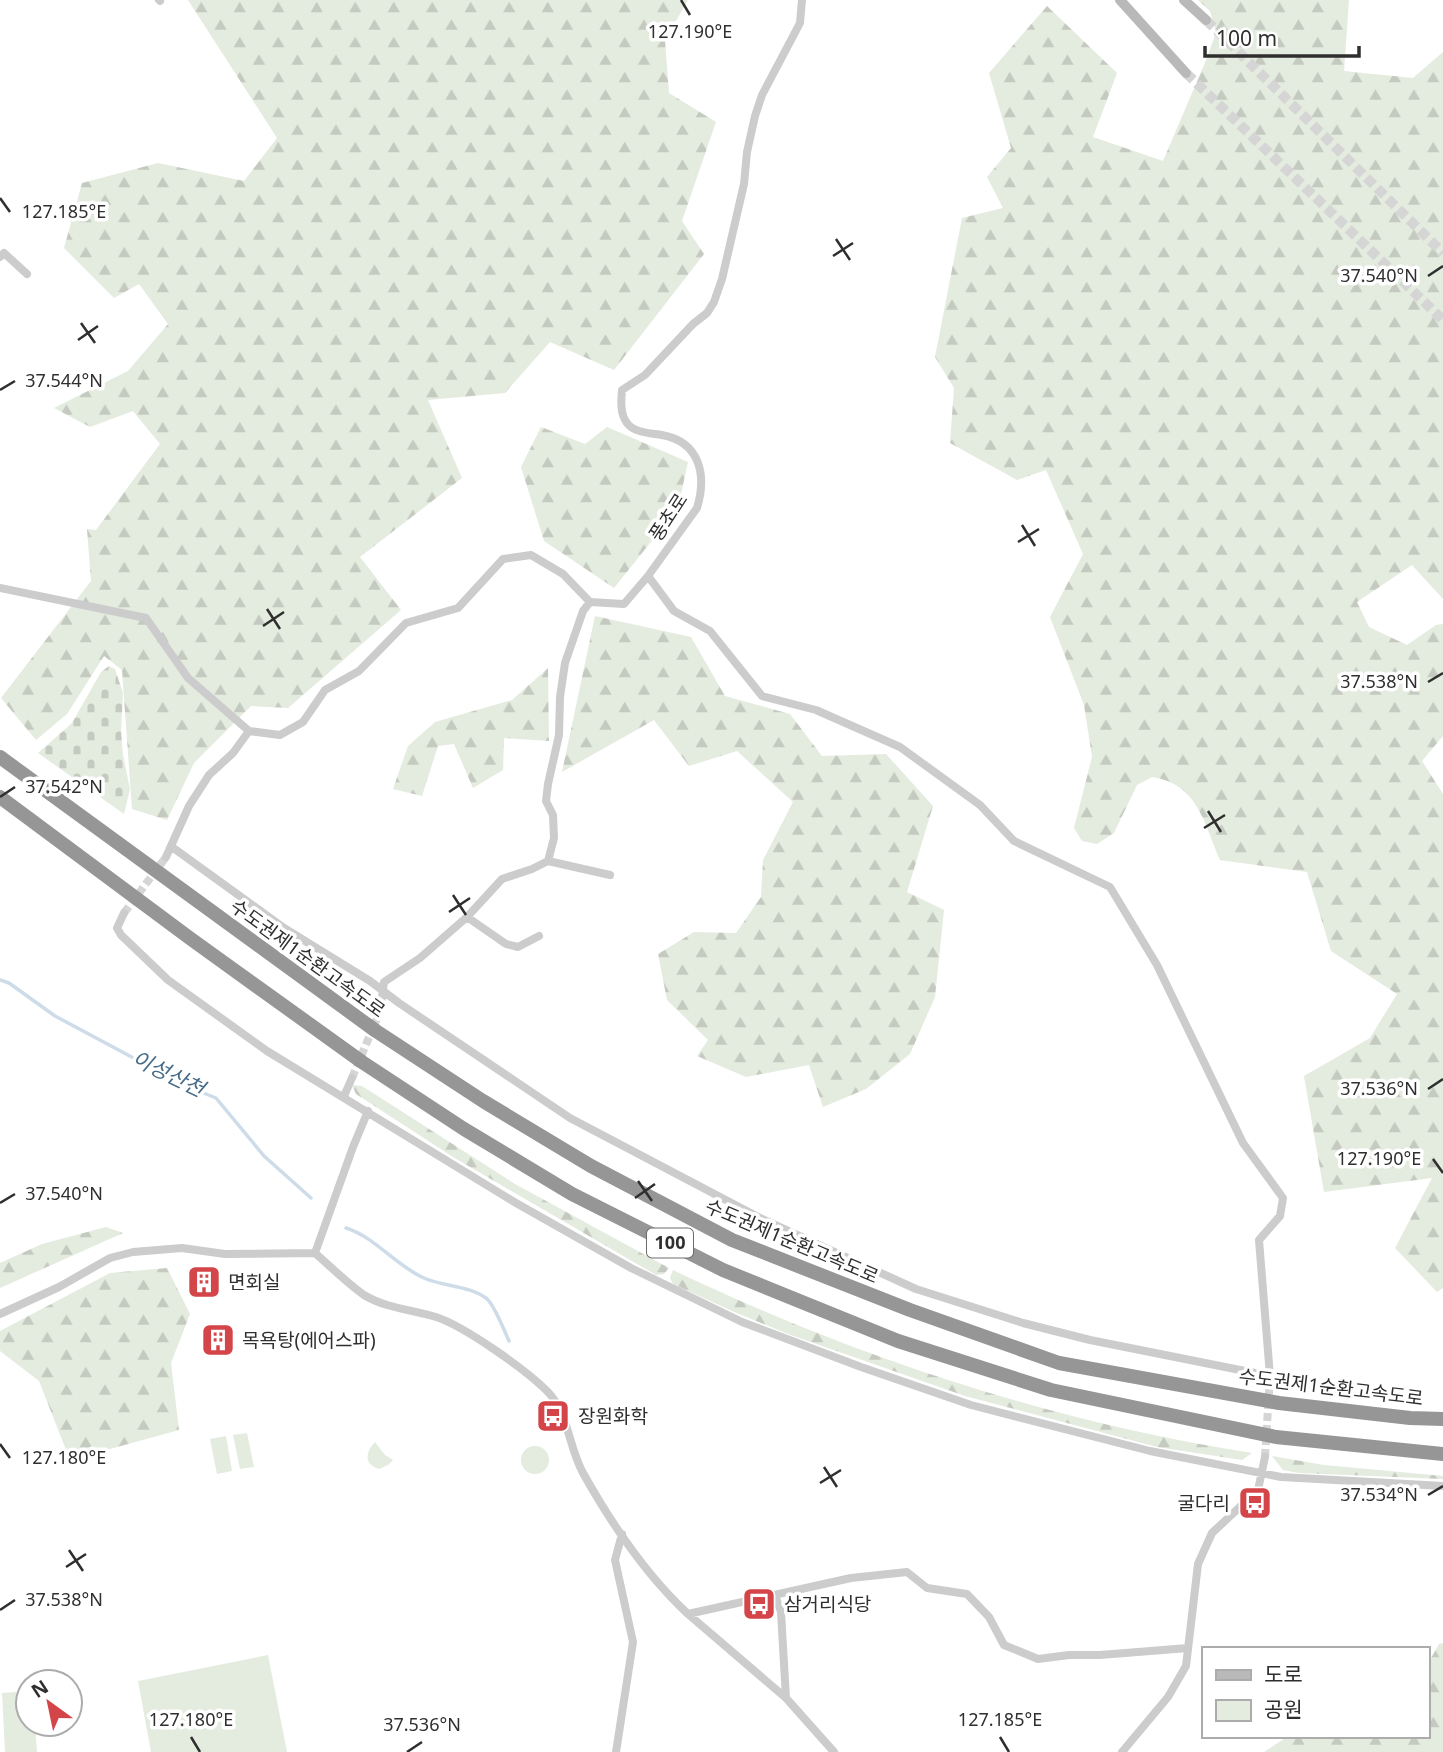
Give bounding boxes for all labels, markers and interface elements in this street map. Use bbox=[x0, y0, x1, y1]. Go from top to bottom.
scale bar bbox=[1205, 14, 1359, 58]
text: 127.190°E bbox=[648, 19, 732, 43]
text: 100 m bbox=[1216, 24, 1277, 52]
text: 127.185°E bbox=[22, 199, 106, 223]
text: 37.540°N bbox=[1340, 263, 1418, 287]
text: 37.544°N bbox=[25, 368, 103, 392]
street label: 풍초로 bbox=[643, 488, 693, 546]
text: 37.538°N bbox=[1340, 669, 1418, 693]
text: 37.542°N bbox=[25, 774, 103, 798]
street label: 수도권제1순환고속도로 bbox=[225, 893, 391, 1023]
water label: 이성산천 bbox=[128, 1044, 212, 1104]
text: 37.536°N bbox=[1340, 1076, 1418, 1100]
text: 127.190°E bbox=[1337, 1146, 1421, 1170]
text: 37.540°N bbox=[25, 1181, 103, 1205]
street label: 수도권제1순환고속도로 bbox=[701, 1193, 883, 1289]
road number: 100 bbox=[647, 1228, 693, 1258]
building icon: 면회실 bbox=[185, 1263, 223, 1301]
place label: 면회실 bbox=[228, 1269, 280, 1295]
building icon: 목욕탕(에어스파) bbox=[199, 1321, 237, 1359]
place label: 목욕탕(에어스파) bbox=[242, 1327, 376, 1353]
street label: 수도권제1순환고속도로 bbox=[1237, 1363, 1425, 1411]
bus stop icon: 장원화학 bbox=[534, 1397, 572, 1435]
place label: 장원화학 bbox=[578, 1403, 648, 1429]
text: 127.180°E bbox=[22, 1445, 106, 1469]
text: 37.534°N bbox=[1340, 1482, 1418, 1506]
bus stop icon: 굴다리 bbox=[1236, 1484, 1274, 1522]
place label: 굴다리 bbox=[1178, 1490, 1230, 1516]
bus stop icon: 삼거리식당 bbox=[740, 1585, 778, 1623]
text: 37.538°N bbox=[25, 1587, 103, 1611]
place label: 삼거리식당 bbox=[784, 1591, 871, 1617]
legend bbox=[1202, 1647, 1429, 1738]
text: 도로 bbox=[1264, 1660, 1303, 1688]
north arrow bbox=[14, 1668, 84, 1738]
text: N bbox=[26, 1674, 53, 1704]
text: 공원 bbox=[1264, 1695, 1303, 1723]
text: 127.180°E bbox=[149, 1707, 233, 1731]
text: 127.185°E bbox=[958, 1707, 1042, 1731]
text: 37.536°N bbox=[383, 1712, 461, 1736]

